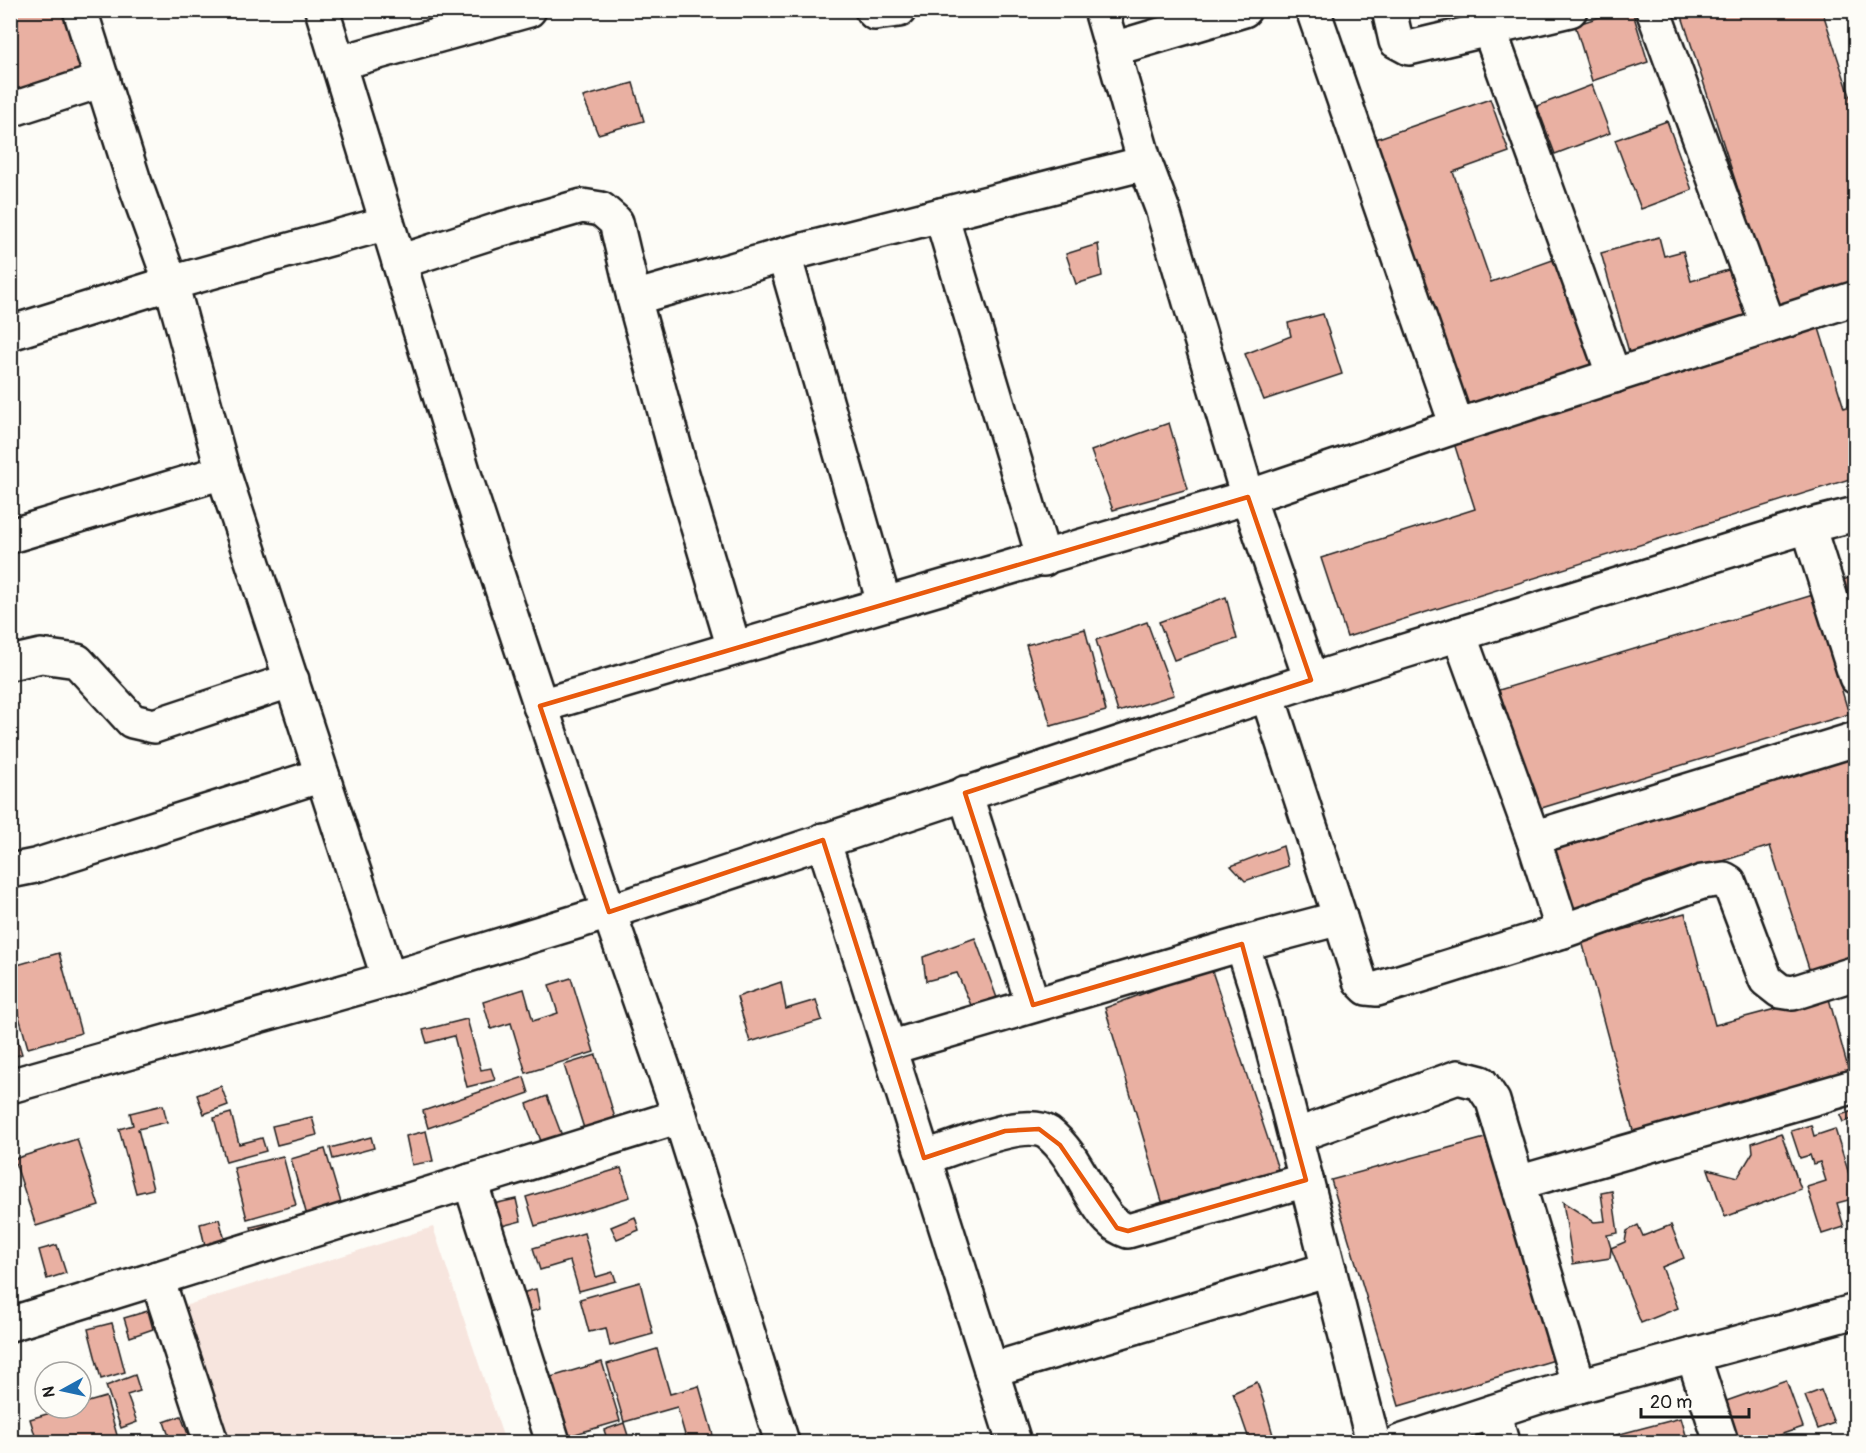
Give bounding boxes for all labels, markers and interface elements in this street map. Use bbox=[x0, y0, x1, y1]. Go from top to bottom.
north arrow bbox=[33, 1360, 93, 1420]
scale bar bbox=[1641, 1381, 1749, 1419]
text: N bbox=[38, 1385, 60, 1399]
text: 20 m bbox=[1650, 1391, 1692, 1414]

